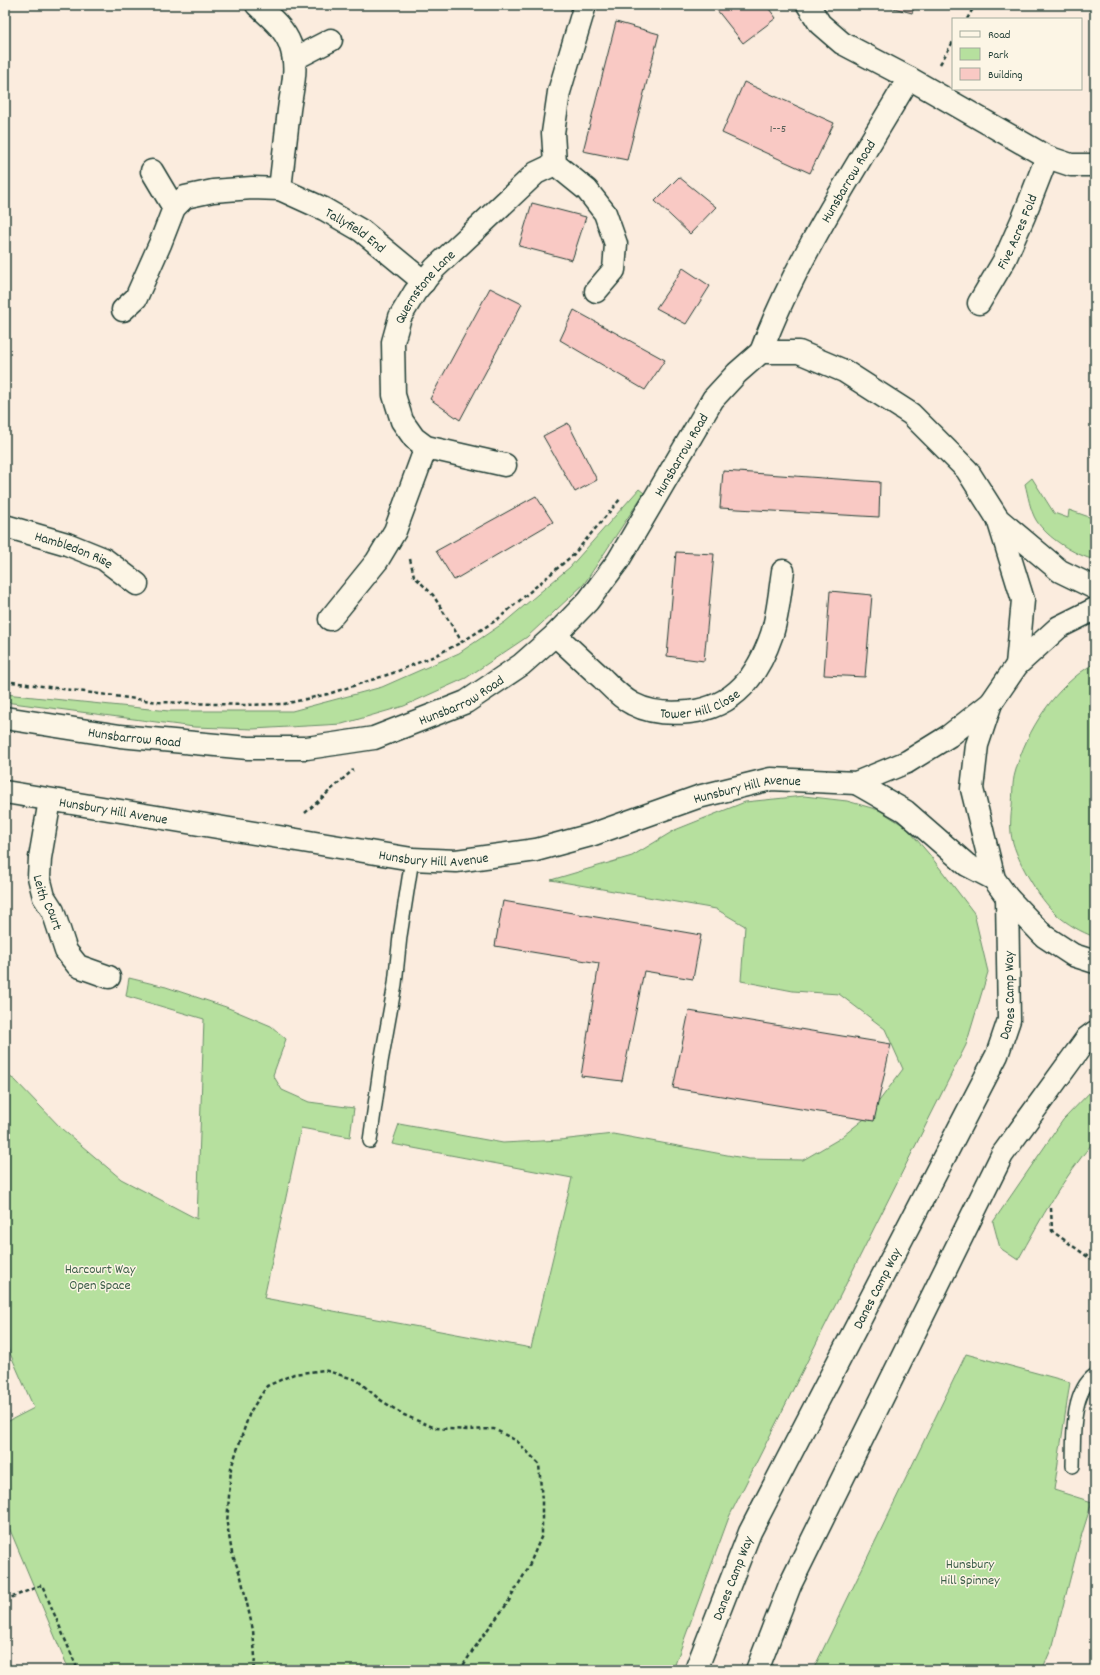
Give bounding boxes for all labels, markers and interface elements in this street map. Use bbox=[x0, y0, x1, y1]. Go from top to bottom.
legend bbox=[952, 18, 1082, 90]
text: Road bbox=[988, 27, 1010, 44]
text: Park bbox=[988, 47, 1009, 64]
text: Building bbox=[988, 67, 1023, 84]
house number: 1--5 bbox=[770, 121, 786, 138]
street label: Hunsbarrow Road bbox=[817, 137, 882, 227]
street label: Five Acres Fold bbox=[993, 192, 1044, 274]
street label: Tallyfield End bbox=[321, 204, 389, 259]
street label: Quernstone Lane bbox=[391, 246, 460, 326]
street label: Hunsbarrow Road bbox=[650, 410, 714, 501]
street label: Hambledon Rise bbox=[32, 527, 117, 575]
street label: Hunsbarrow Road bbox=[416, 671, 509, 731]
street label: Tower Hill Close bbox=[659, 685, 745, 725]
street label: Hunsbarrow Road bbox=[86, 723, 182, 754]
street label: Hunsbury Hill Avenue bbox=[691, 771, 801, 810]
street label: Hunsbury Hill Avenue bbox=[57, 793, 169, 831]
street label: Hunsbury Hill Avenue bbox=[377, 846, 490, 873]
street label: Leith Court bbox=[27, 873, 67, 933]
street label: Danes Camp Way bbox=[995, 950, 1021, 1043]
street label: Danes Camp Way bbox=[849, 1245, 908, 1333]
park label: Harcourt Way Open Space bbox=[65, 1260, 136, 1296]
street label: Danes Camp Way bbox=[708, 1533, 760, 1623]
park label: Hunsbury Hill Spinney bbox=[940, 1555, 1000, 1591]

